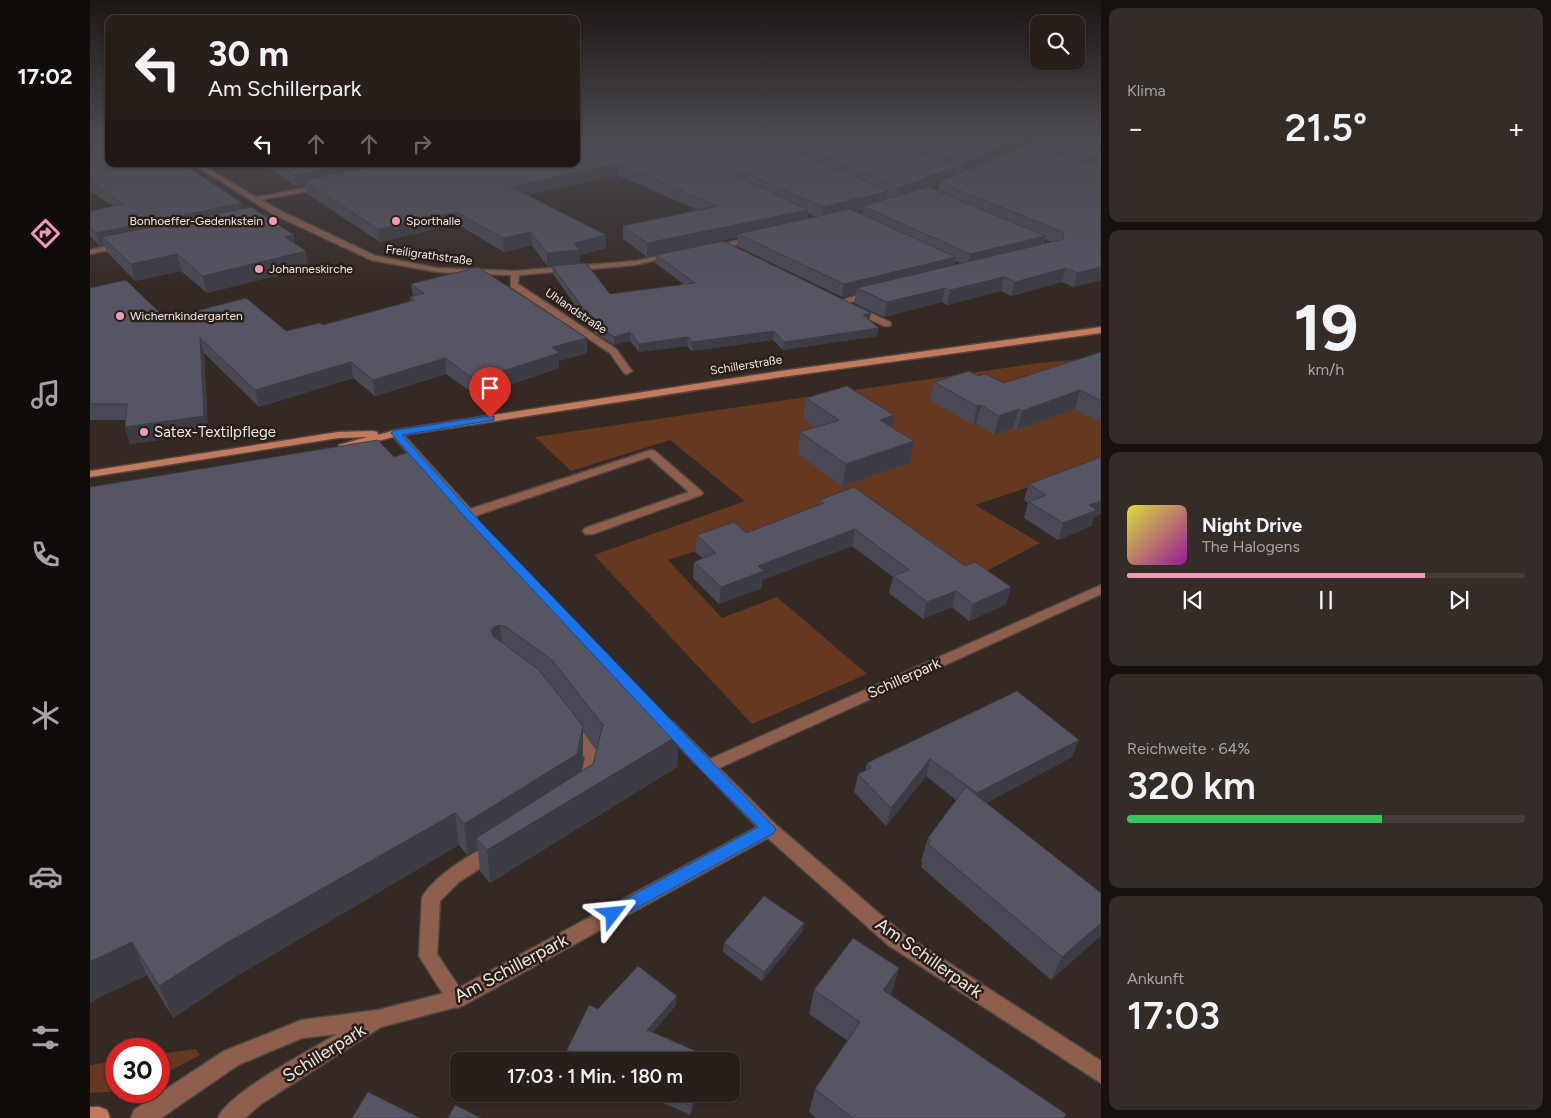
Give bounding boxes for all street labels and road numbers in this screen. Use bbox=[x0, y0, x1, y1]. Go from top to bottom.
street label: Freiligrathstraße bbox=[385, 242, 474, 268]
street label: Uhlandstraße bbox=[543, 285, 610, 337]
street label: Schillerstraße bbox=[709, 352, 784, 378]
street label: Schillerpark bbox=[865, 654, 944, 702]
street label: Am Schillerpark bbox=[871, 913, 987, 1003]
street label: Am Schillerpark bbox=[450, 929, 572, 1007]
street label: Schillerpark bbox=[279, 1019, 370, 1087]

